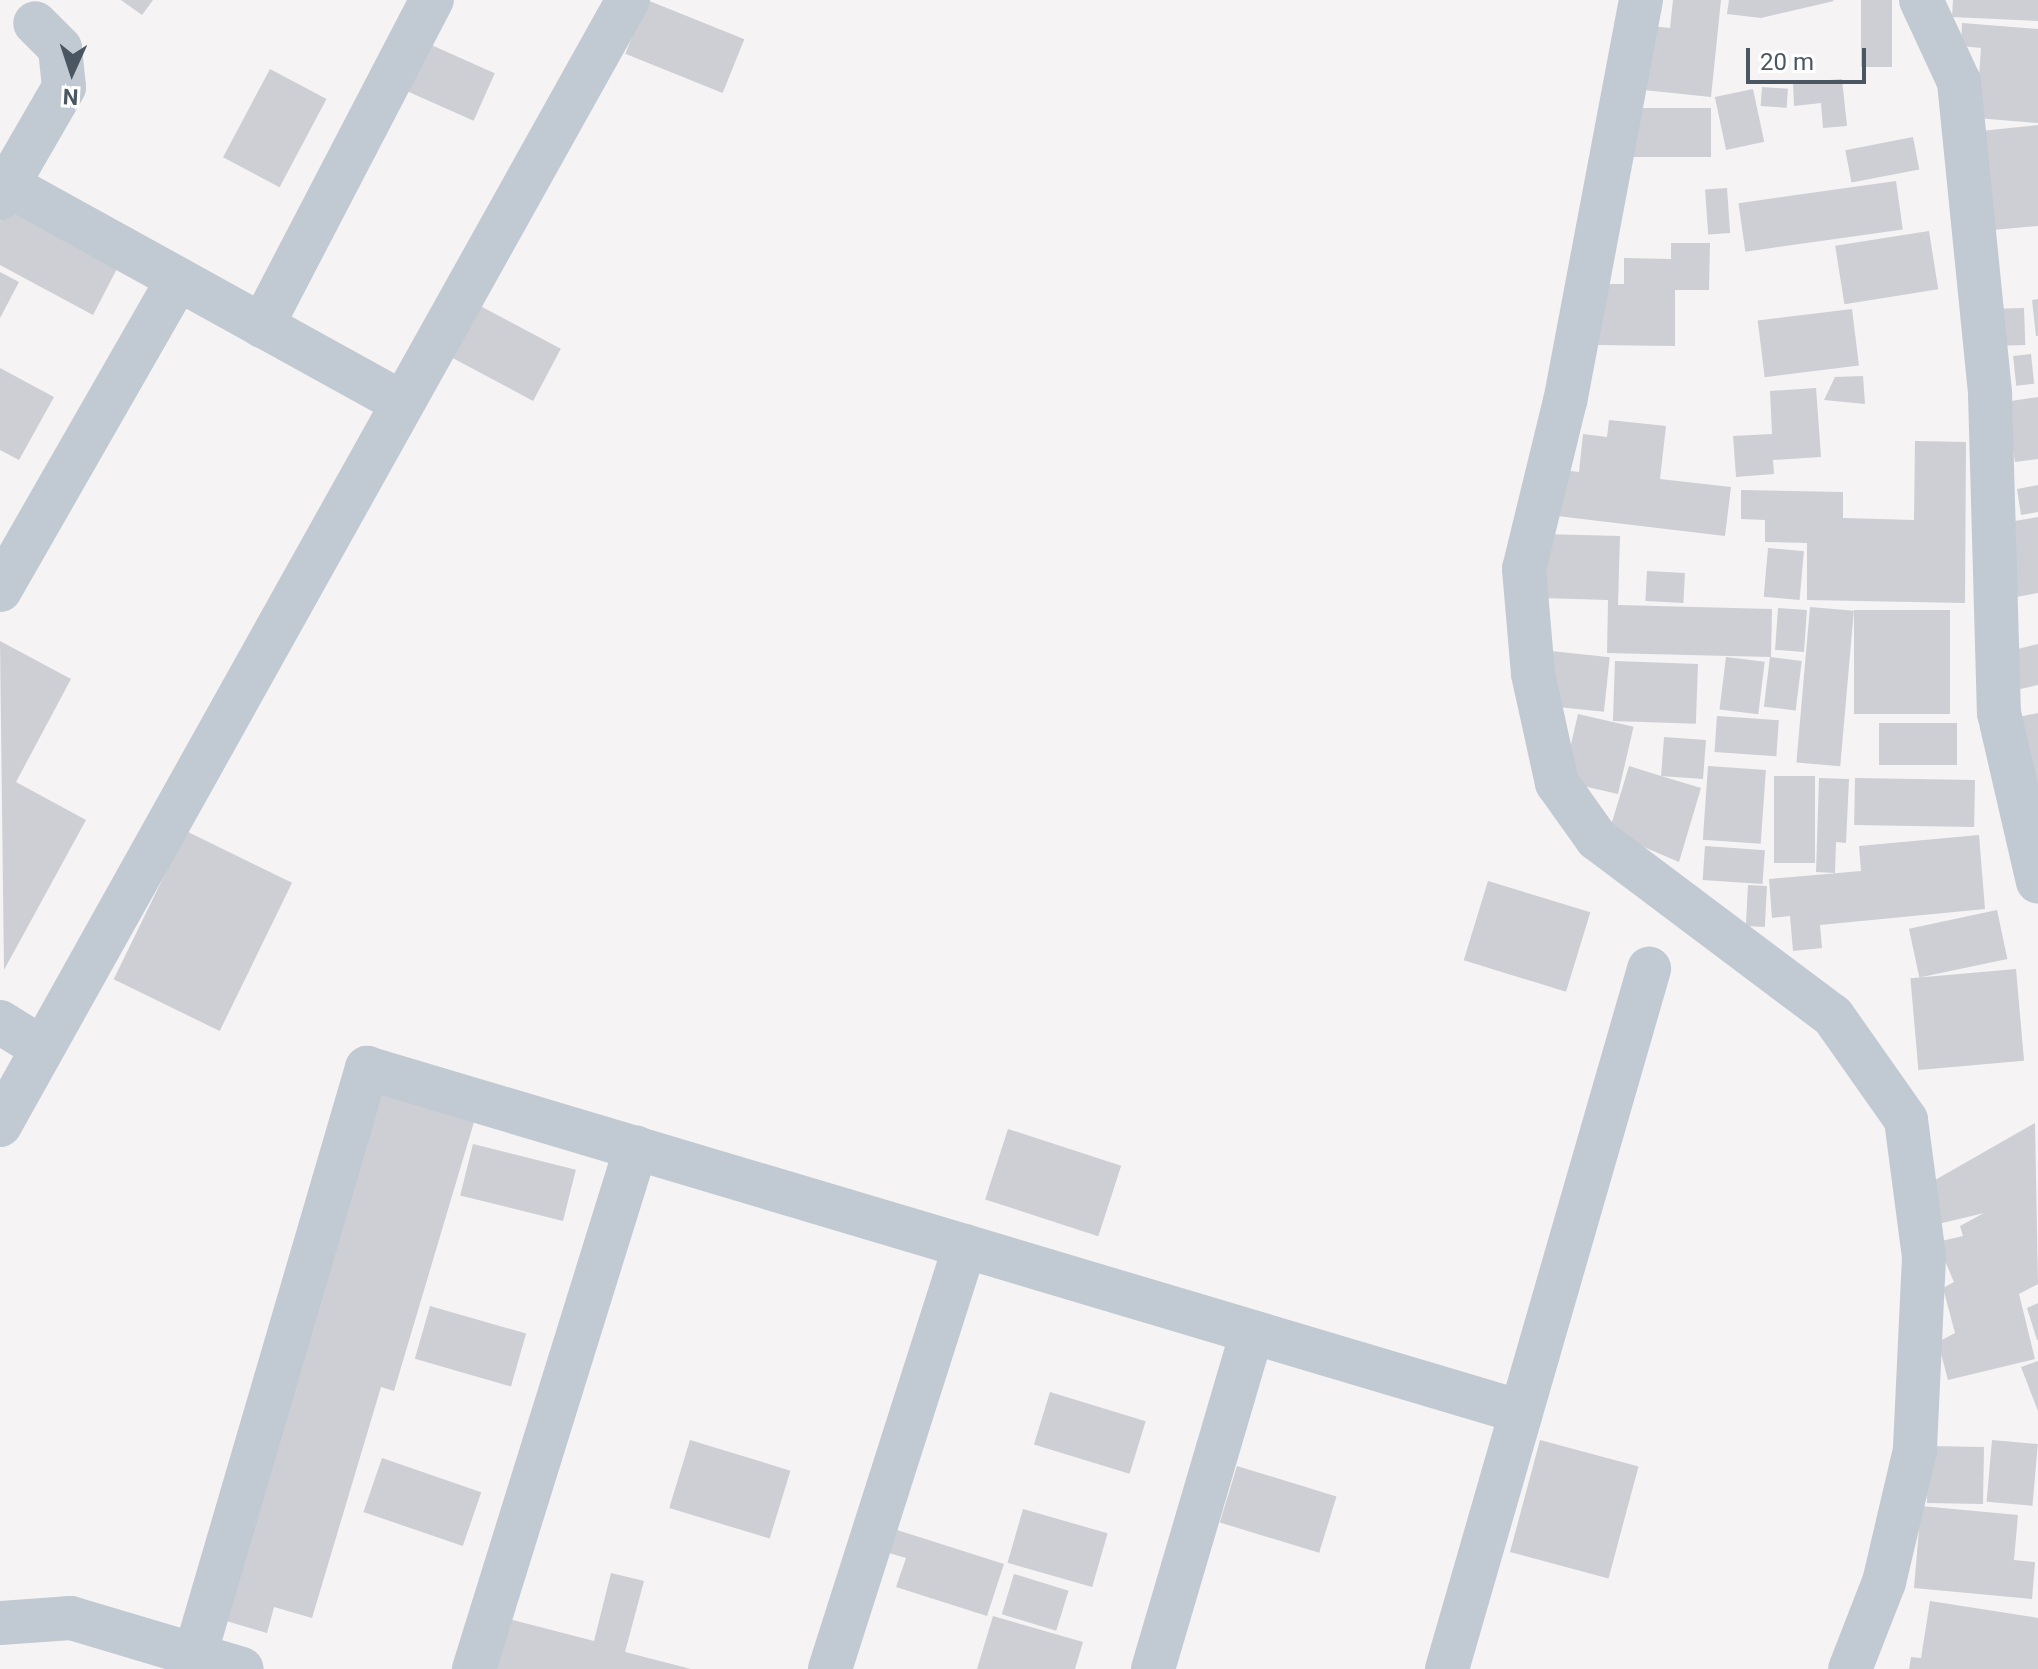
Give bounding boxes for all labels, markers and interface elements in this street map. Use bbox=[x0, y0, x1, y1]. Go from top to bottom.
north arrow bbox=[32, 32, 112, 112]
scale bar bbox=[1750, 32, 1870, 82]
text: 20 m bbox=[1760, 48, 1814, 76]
text: N bbox=[62, 84, 79, 109]

